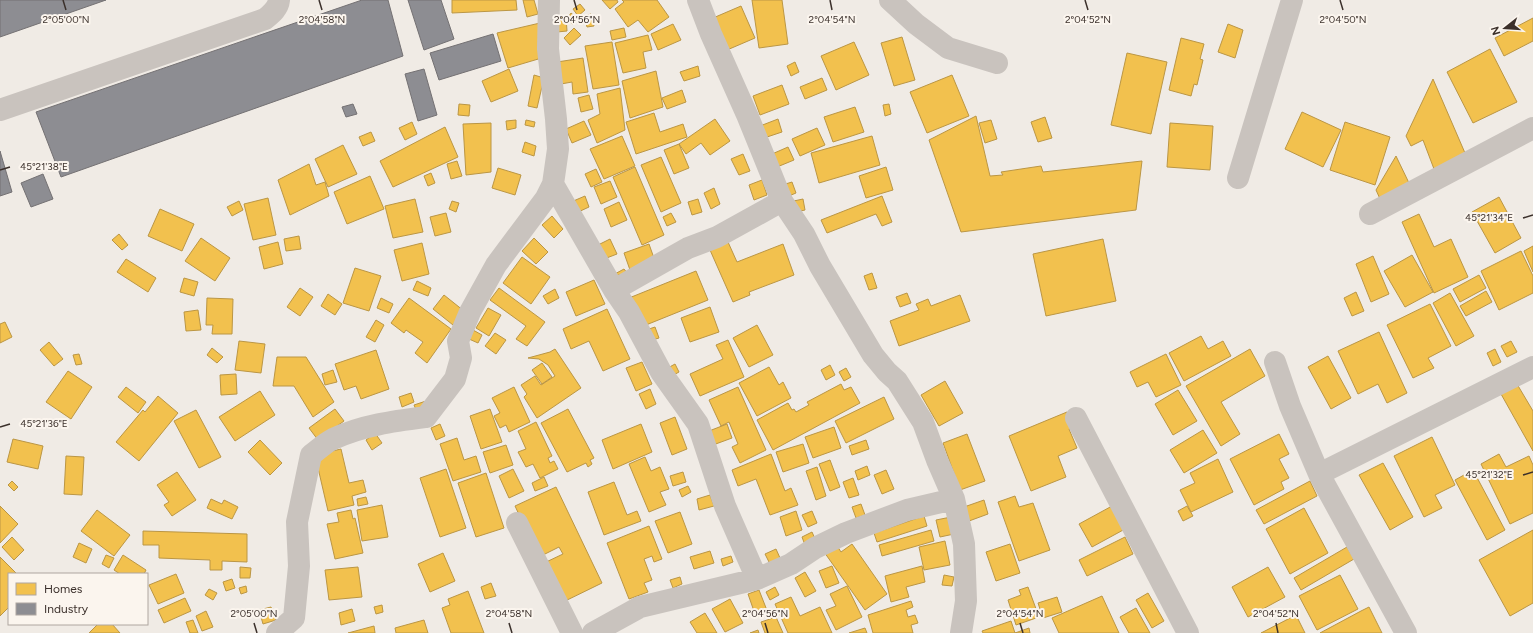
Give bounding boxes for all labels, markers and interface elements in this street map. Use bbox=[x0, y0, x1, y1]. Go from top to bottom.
north arrow bbox=[1485, 8, 1525, 48]
text: 2°05'00"N bbox=[42, 13, 90, 26]
text: 2°04'58"N bbox=[299, 13, 345, 26]
text: 2°04'56"N bbox=[554, 13, 600, 26]
text: 2°04'54"N bbox=[809, 13, 855, 26]
text: 2°04'52"N bbox=[1065, 13, 1111, 26]
text: 2°04'50"N bbox=[1320, 13, 1367, 26]
text: N bbox=[1488, 25, 1503, 37]
text: 45°21'38"E bbox=[20, 160, 68, 173]
text: 45°21'34"E bbox=[1465, 211, 1513, 224]
text: 45°21'36"E bbox=[20, 417, 68, 430]
text: 45°21'32"E bbox=[1465, 468, 1513, 481]
legend bbox=[8, 573, 148, 625]
text: Homes bbox=[44, 582, 83, 596]
text: Industry bbox=[44, 602, 89, 616]
text: 2°05'00"N bbox=[230, 607, 278, 620]
text: 2°04'58"N bbox=[486, 607, 532, 620]
text: 2°04'56"N bbox=[742, 607, 788, 620]
text: 2°04'54"N bbox=[997, 607, 1043, 620]
text: 2°04'52"N bbox=[1253, 607, 1299, 620]

